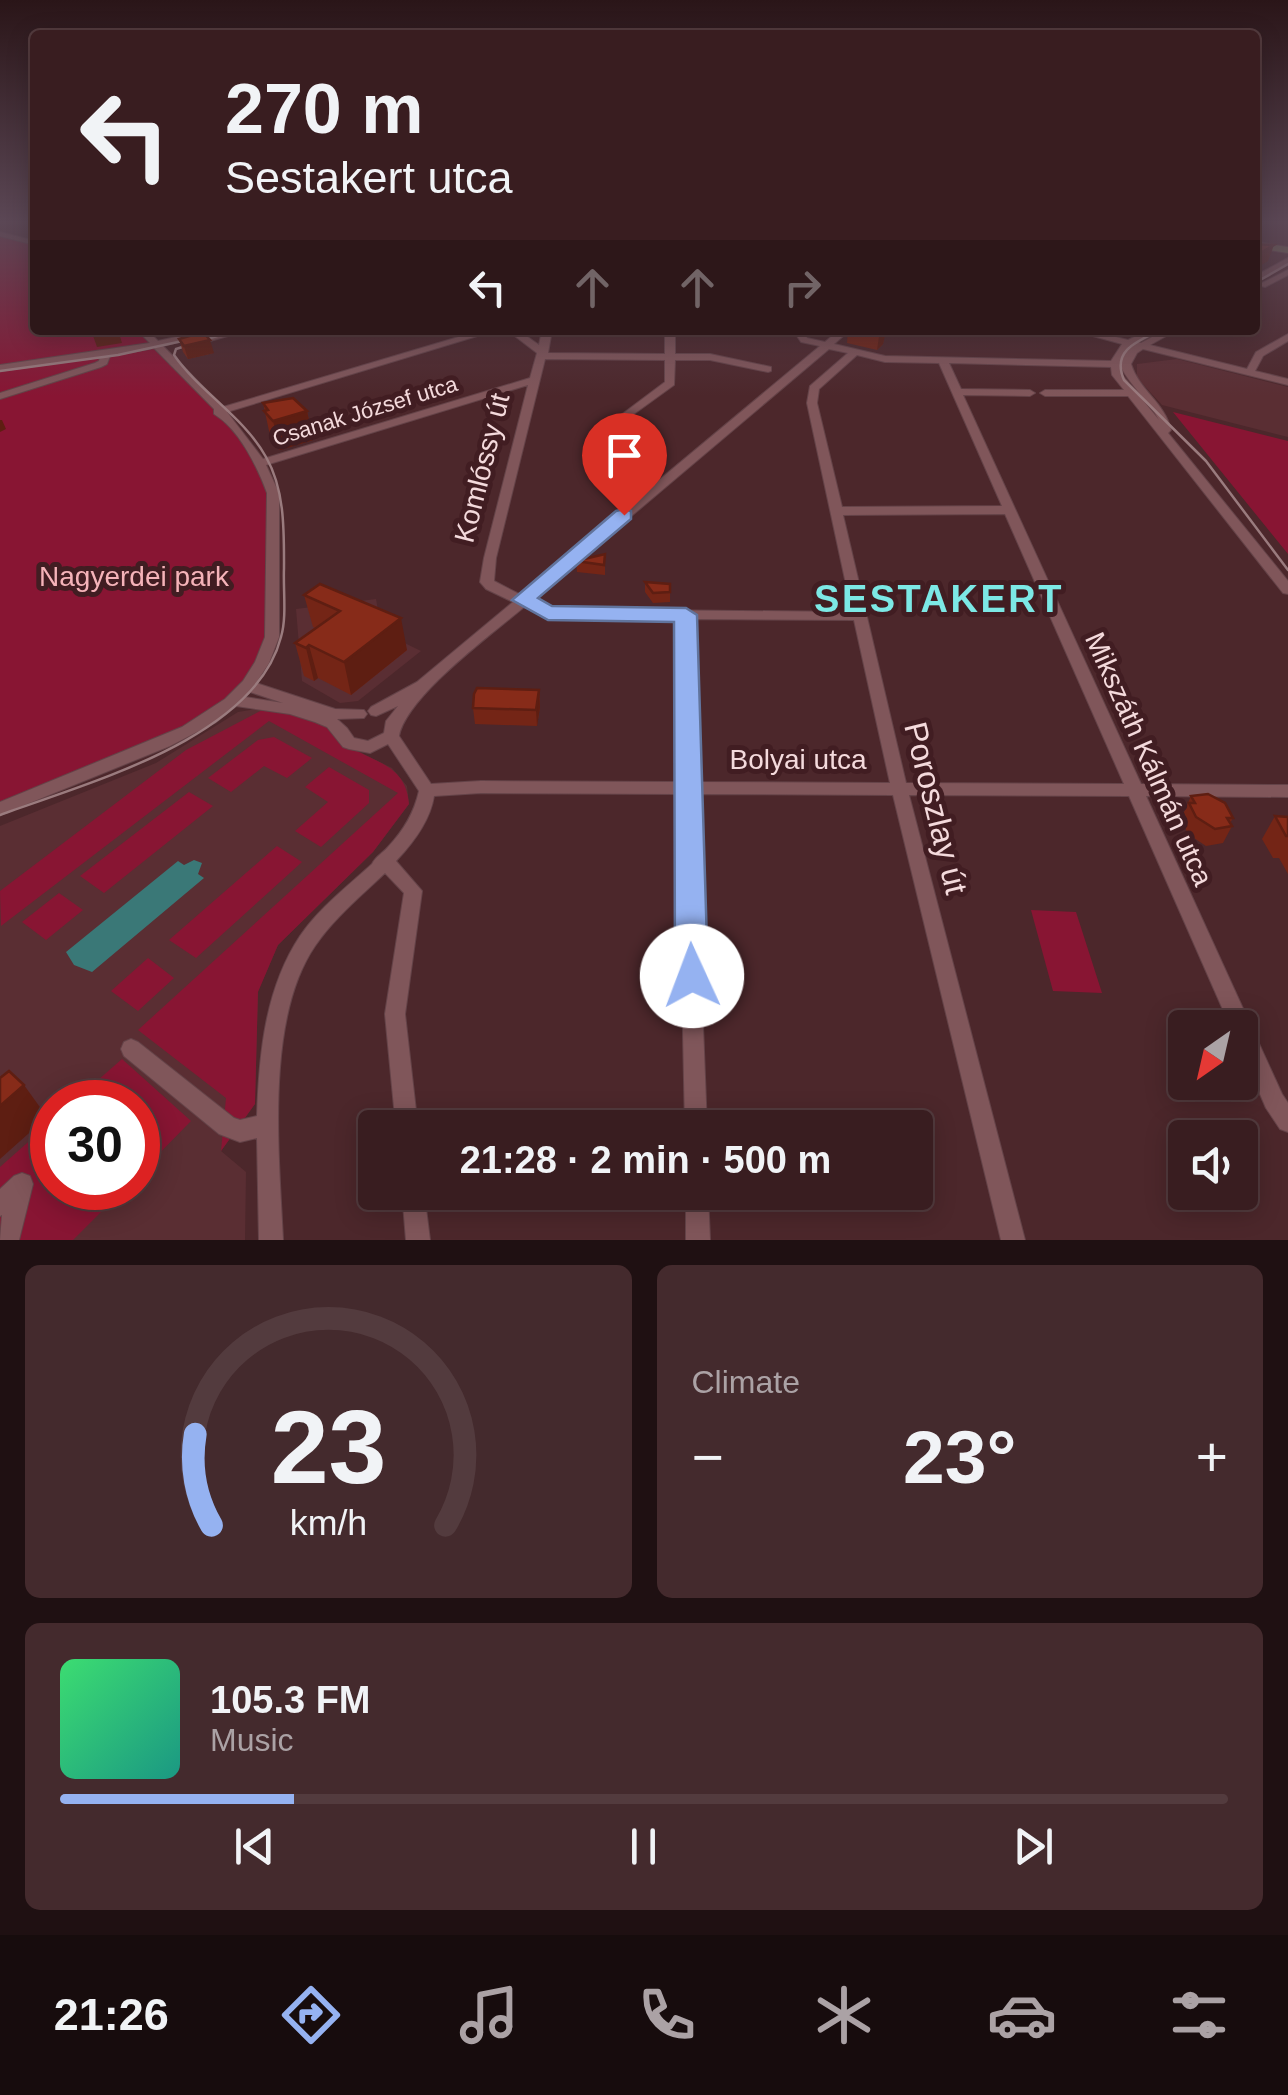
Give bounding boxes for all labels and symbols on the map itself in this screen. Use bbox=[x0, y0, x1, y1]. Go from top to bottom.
street label: Csanak József utca bbox=[270, 371, 461, 451]
street label: Komlóssy út bbox=[449, 390, 516, 546]
pin bbox=[582, 413, 667, 516]
park label: Nagyerdei park bbox=[39, 561, 230, 592]
district label: SESTAKERT bbox=[814, 578, 1064, 620]
street label: Mikszáth Kálmán utca bbox=[1079, 628, 1219, 891]
street label: Poroszlay út bbox=[897, 718, 975, 898]
street label: Bolyai utca bbox=[730, 744, 867, 775]
position arrow bbox=[640, 924, 744, 1028]
north arrow bbox=[1168, 1010, 1258, 1100]
speed limit sign: 30 bbox=[30, 1080, 160, 1210]

